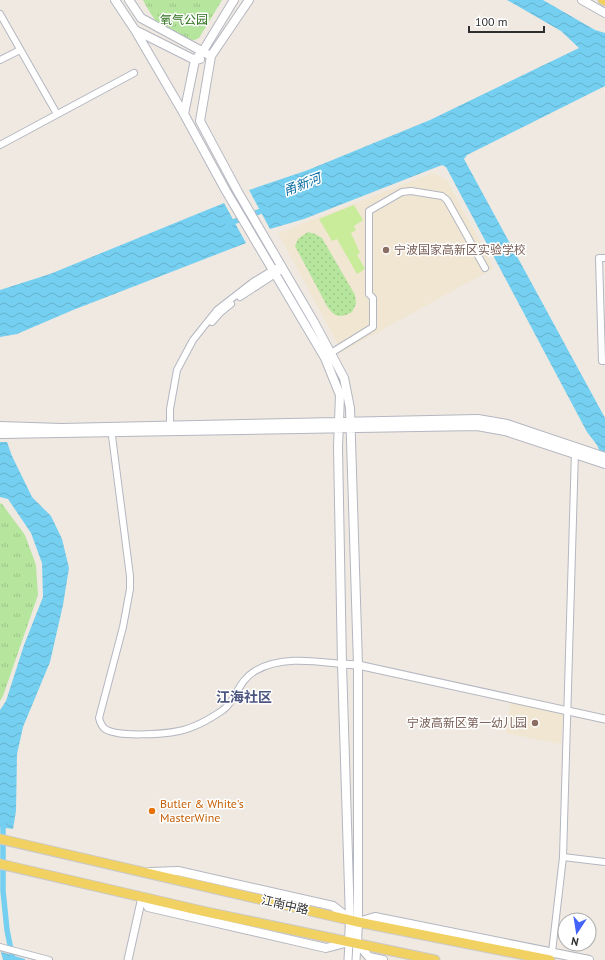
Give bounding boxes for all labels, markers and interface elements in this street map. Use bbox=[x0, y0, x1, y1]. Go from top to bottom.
scale bar bbox=[469, 8, 544, 34]
park label: 氧气公园 bbox=[160, 12, 208, 27]
text: 100 m bbox=[475, 14, 508, 29]
water label: 甬新河 bbox=[281, 168, 326, 199]
place label: 宁波国家高新区实验学校 bbox=[394, 242, 526, 257]
marker: 宁波国家高新区实验学校 bbox=[381, 245, 391, 255]
district label: 江海社区 bbox=[216, 688, 272, 706]
place label: 宁波高新区第一幼儿园 bbox=[407, 715, 527, 730]
marker: 宁波高新区第一幼儿园 bbox=[530, 718, 540, 728]
place label: Butler & White's MasterWine bbox=[160, 796, 244, 825]
marker: Butler & White's MasterWine bbox=[147, 806, 157, 816]
street label: 江南中路 bbox=[260, 892, 310, 917]
north arrow bbox=[557, 912, 597, 952]
text: N bbox=[570, 934, 580, 949]

